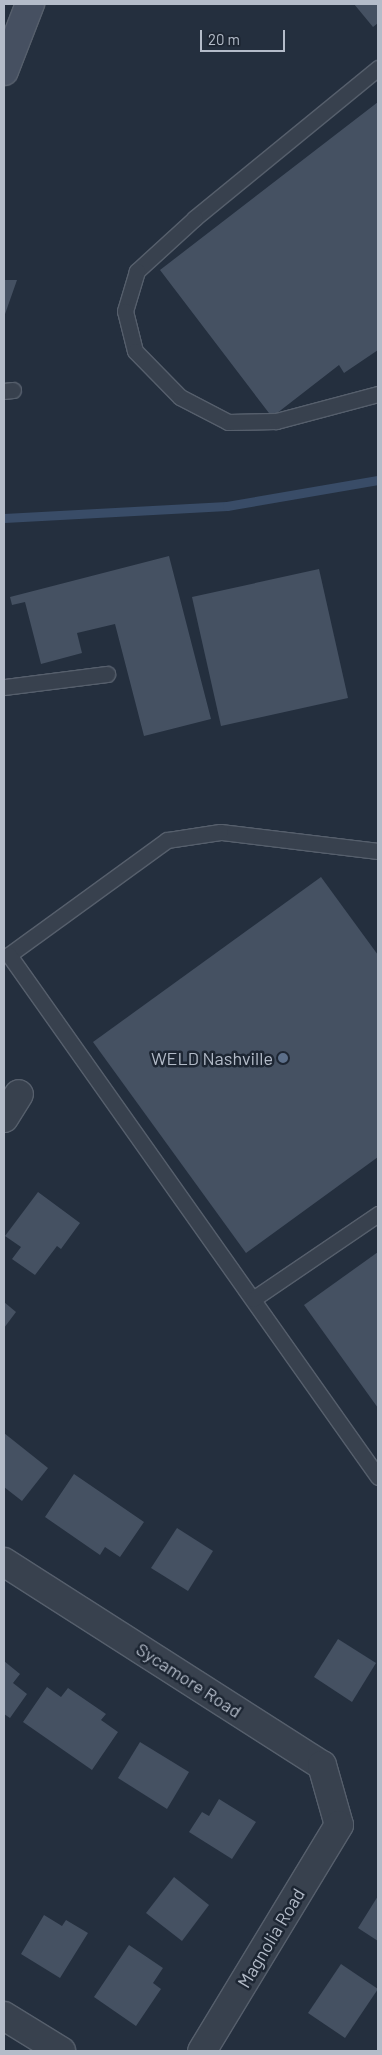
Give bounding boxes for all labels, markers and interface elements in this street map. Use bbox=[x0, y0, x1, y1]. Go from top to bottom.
scale bar bbox=[202, 20, 287, 52]
text: 20 m bbox=[208, 30, 240, 48]
place label: WELD Nashville bbox=[151, 1047, 273, 1069]
marker: WELD Nashville bbox=[277, 1052, 289, 1064]
street label: Sycamore Road bbox=[132, 1638, 246, 1722]
street label: Magnolia Road bbox=[233, 1884, 309, 1992]

